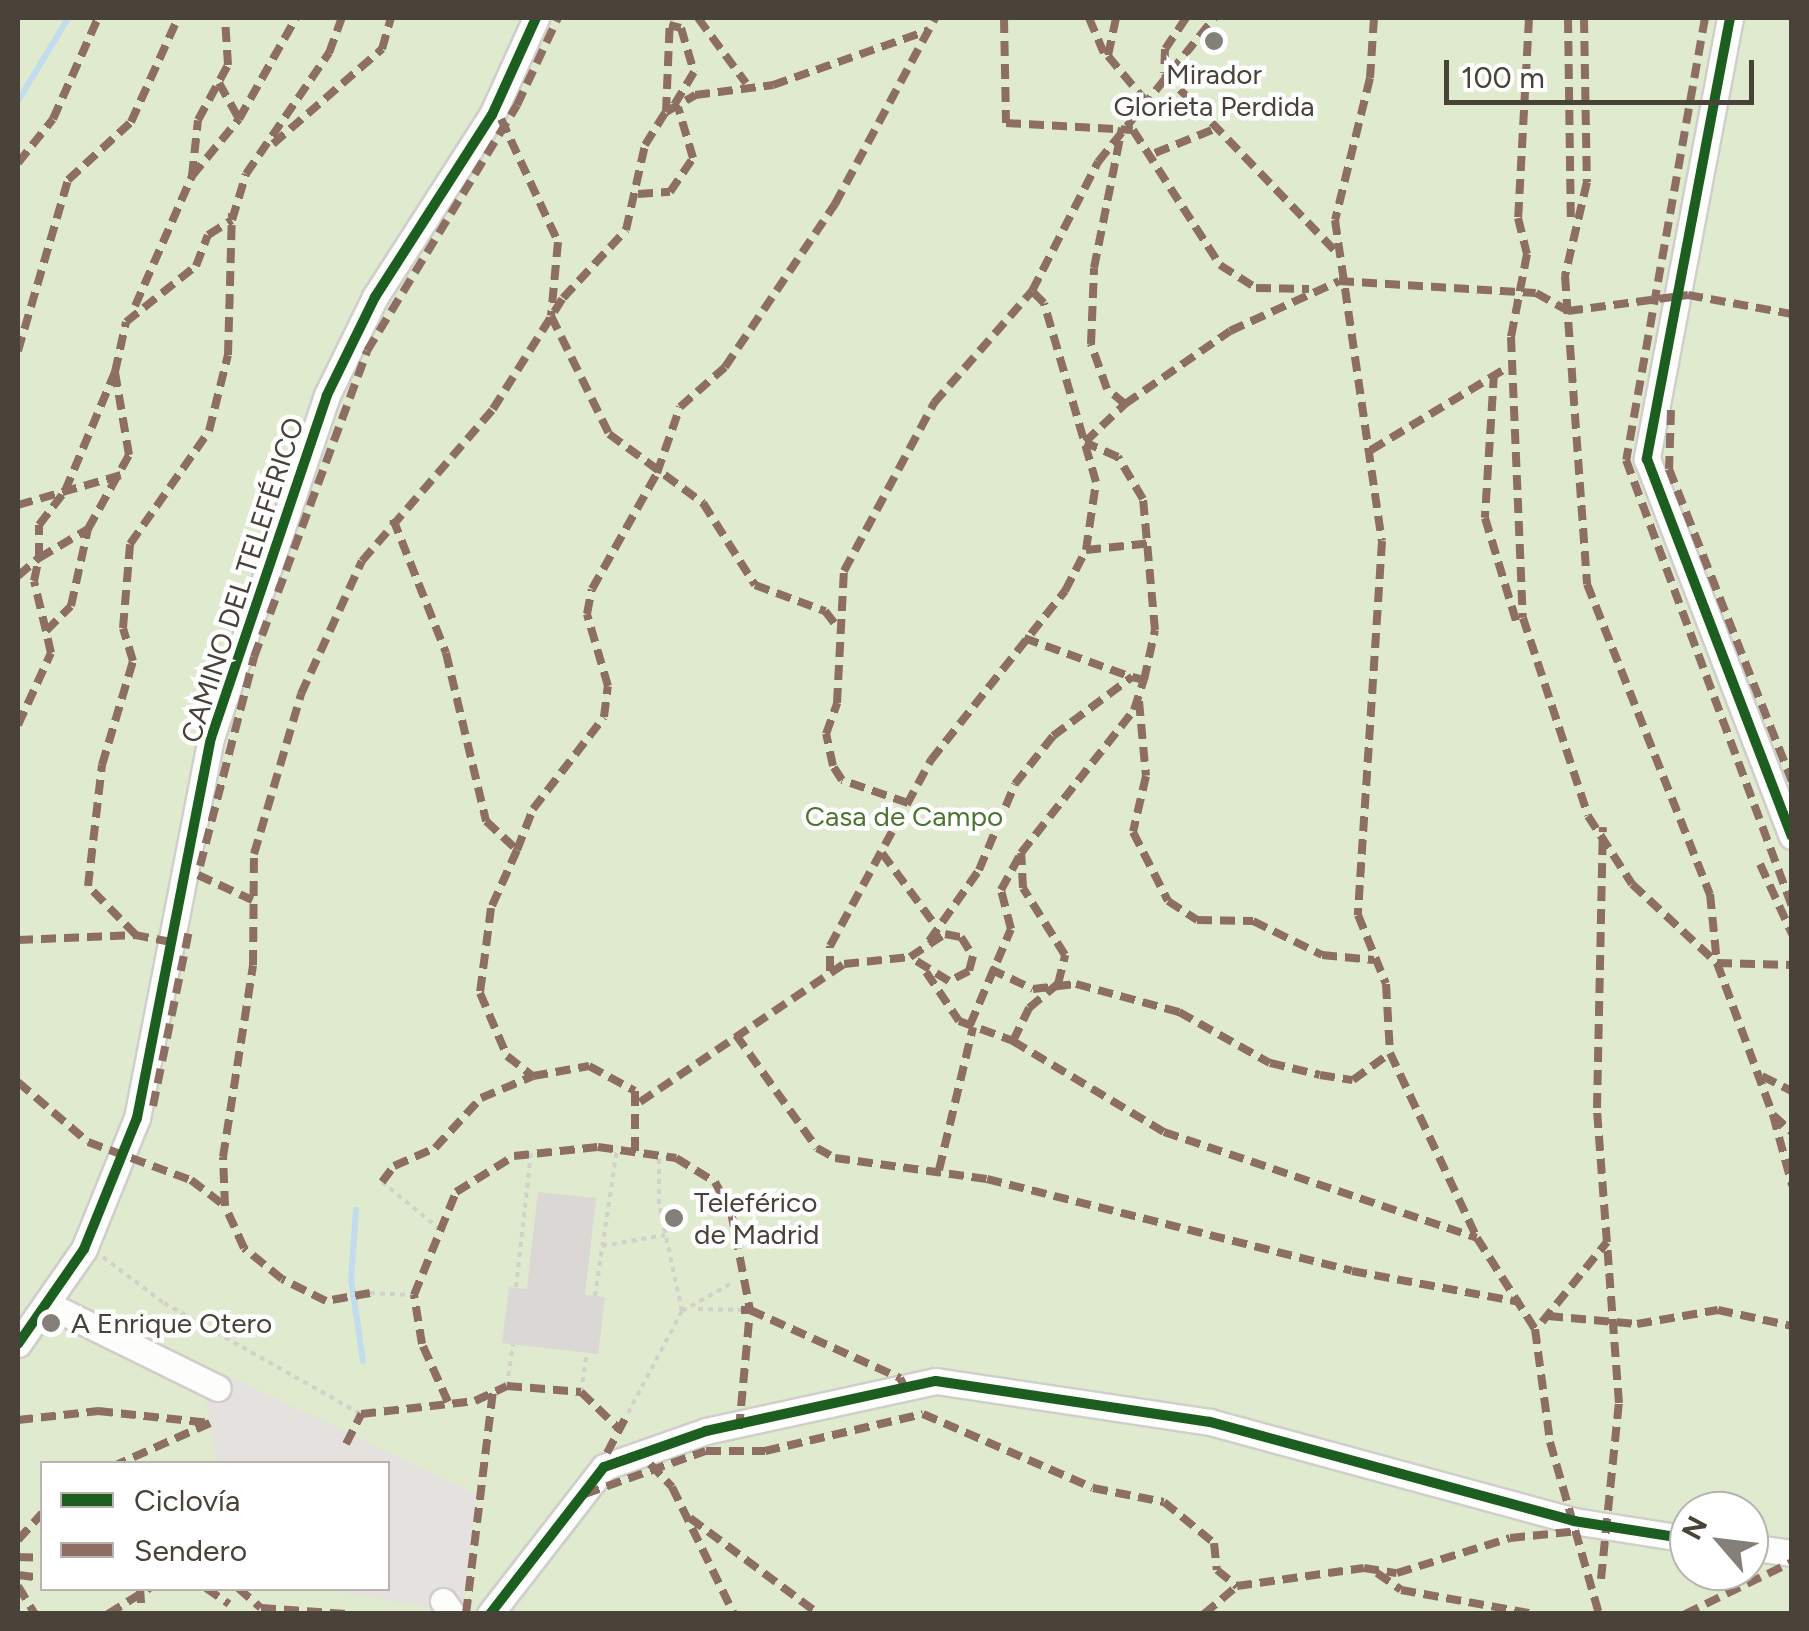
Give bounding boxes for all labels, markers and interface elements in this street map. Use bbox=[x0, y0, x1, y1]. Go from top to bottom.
marker: Mirador Glorieta Perdida bbox=[1203, 30, 1225, 52]
scale bar bbox=[1449, 40, 1759, 102]
place label: Mirador Glorieta Perdida bbox=[1114, 57, 1314, 123]
text: 100 m bbox=[1461, 59, 1545, 96]
street label: CAMINO DEL TELEFÉRICO bbox=[173, 413, 311, 747]
park label: Casa de Campo bbox=[805, 799, 1003, 833]
place label: Teleférico de Madrid bbox=[694, 1185, 819, 1251]
marker: Teleférico de Madrid bbox=[663, 1207, 685, 1229]
place label: A Enrique Otero bbox=[71, 1306, 272, 1340]
marker: A Enrique Otero bbox=[40, 1312, 62, 1334]
legend bbox=[40, 1461, 390, 1591]
text: Ciclovía bbox=[134, 1482, 240, 1519]
north arrow bbox=[1669, 1491, 1769, 1591]
text: N bbox=[1674, 1510, 1714, 1545]
text: Sendero bbox=[134, 1532, 247, 1569]

